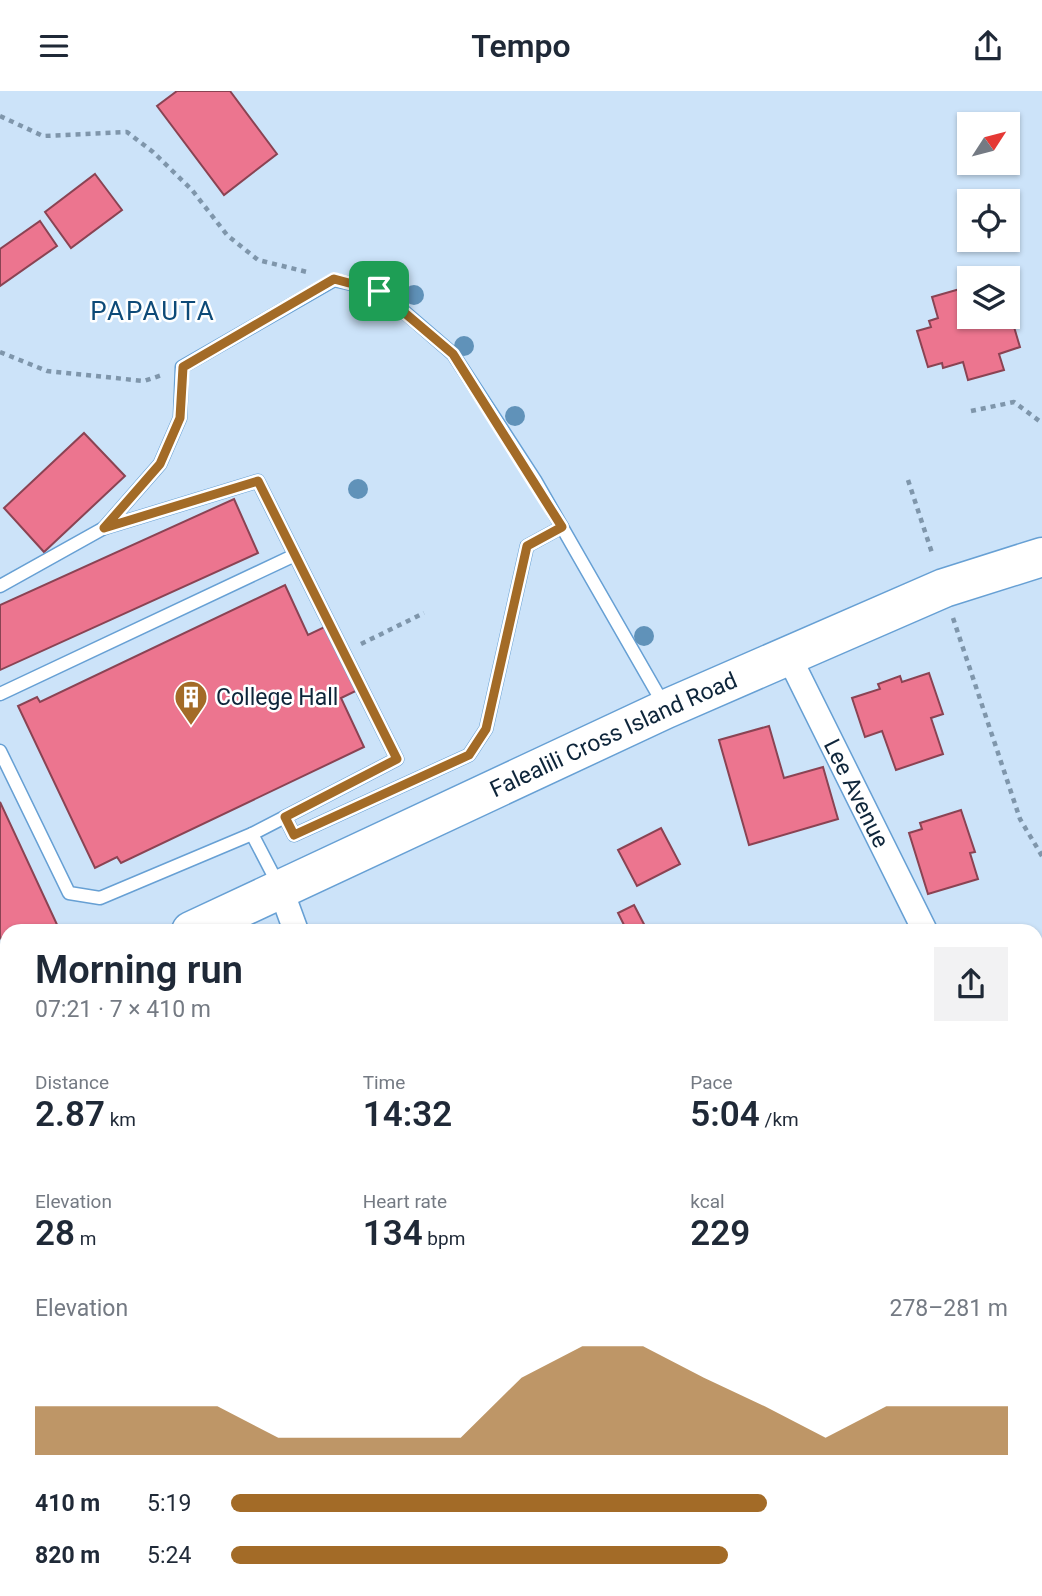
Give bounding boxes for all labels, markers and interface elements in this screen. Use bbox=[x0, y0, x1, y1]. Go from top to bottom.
icon: menu bbox=[35, 27, 73, 65]
text: Tempo bbox=[471, 27, 571, 65]
icon: share bbox=[969, 27, 1007, 65]
north arrow bbox=[957, 112, 1020, 175]
map controls bbox=[957, 112, 1020, 329]
button: locate bbox=[957, 189, 1020, 252]
pin bbox=[349, 261, 409, 321]
button: layers bbox=[957, 266, 1020, 329]
icon: arrive bbox=[360, 272, 398, 310]
district label: PAPAUTA bbox=[90, 296, 216, 326]
street label: Falealili Cross Island Road bbox=[486, 667, 741, 803]
building icon: College Hall bbox=[172, 678, 210, 727]
place label: College Hall bbox=[216, 684, 338, 711]
street label: Lee Avenue bbox=[818, 735, 894, 852]
button: share bbox=[934, 947, 1008, 1021]
text: Morning run bbox=[35, 948, 243, 992]
text: 07:21 · 7 × 410 m bbox=[35, 996, 211, 1023]
text: Distance bbox=[35, 1071, 109, 1094]
text: Time bbox=[363, 1071, 405, 1094]
text: Pace bbox=[690, 1071, 733, 1094]
text: 2.87 bbox=[35, 1094, 105, 1135]
text: 14:32 bbox=[363, 1094, 452, 1135]
text: 5:04 bbox=[690, 1094, 760, 1135]
text: km bbox=[105, 1108, 136, 1131]
text: /km bbox=[760, 1108, 799, 1131]
text: Elevation bbox=[35, 1190, 112, 1213]
text: Heart rate bbox=[363, 1190, 447, 1213]
text: kcal bbox=[690, 1190, 725, 1213]
text: 28 bbox=[35, 1213, 75, 1254]
text: 134 bbox=[363, 1213, 423, 1254]
text: 229 bbox=[690, 1213, 750, 1254]
text: m bbox=[75, 1227, 96, 1250]
text: bpm bbox=[423, 1227, 465, 1250]
text: Elevation bbox=[35, 1295, 128, 1322]
text: 278–281 m bbox=[889, 1295, 1008, 1322]
text: 410 m bbox=[35, 1490, 100, 1517]
text: 5:19 bbox=[147, 1490, 191, 1517]
text: 820 m bbox=[35, 1542, 100, 1569]
text: 5:24 bbox=[147, 1542, 191, 1569]

